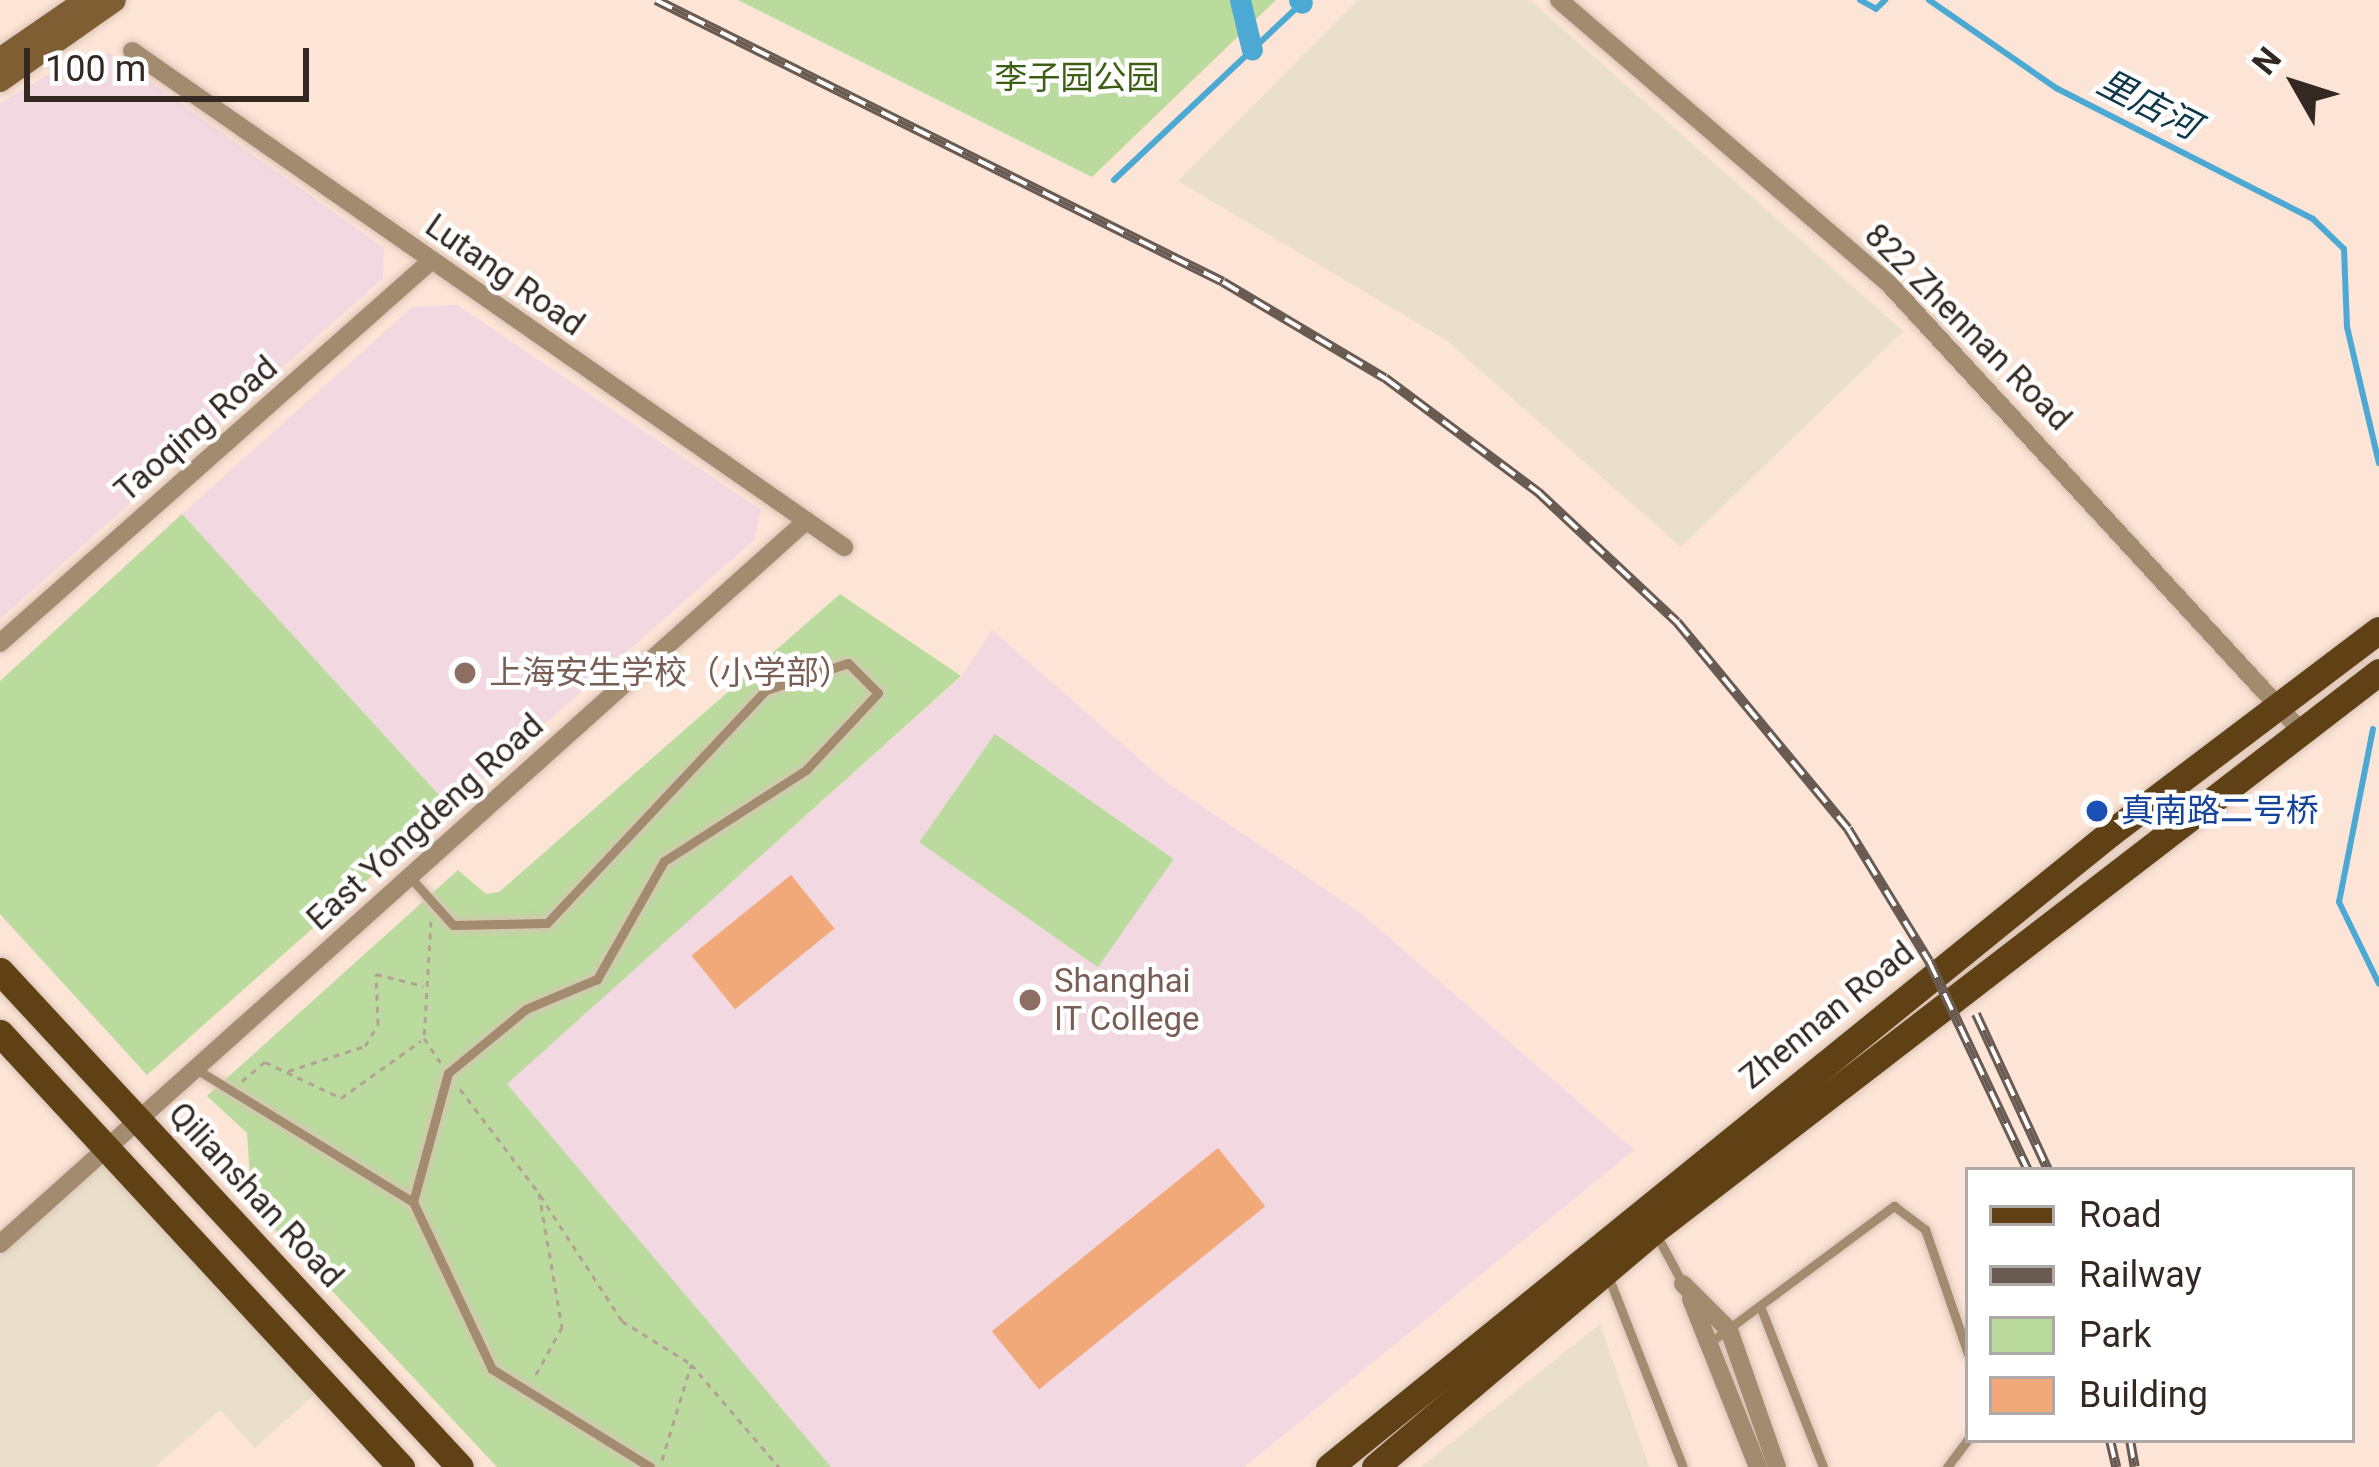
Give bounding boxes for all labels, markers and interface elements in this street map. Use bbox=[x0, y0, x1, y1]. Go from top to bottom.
scale bar bbox=[30, 24, 315, 98]
north arrow bbox=[2235, 24, 2355, 144]
text: N bbox=[2244, 40, 2289, 82]
text: 100 m bbox=[45, 48, 146, 90]
park label: 李子园公园 bbox=[995, 58, 1159, 98]
water label: 里店河 bbox=[2090, 61, 2206, 149]
street label: Lutang Road bbox=[418, 206, 592, 344]
street label: 822 Zhennan Road bbox=[1856, 215, 2080, 439]
street label: Taoqing Road bbox=[107, 348, 285, 510]
place label: 上海安生学校（小学部） bbox=[489, 653, 852, 693]
marker: 上海安生学校（小学部） bbox=[452, 660, 478, 686]
street label: East Yongdeng Road bbox=[299, 706, 551, 938]
place label: 真南路二号桥 bbox=[2121, 791, 2319, 831]
marker: 真南路二号桥 bbox=[2084, 798, 2110, 824]
street label: Zhennan Road bbox=[1732, 933, 1922, 1097]
place label: Shanghai IT College bbox=[1054, 961, 1200, 1039]
marker: Shanghai IT College bbox=[1017, 987, 1043, 1013]
street label: Qilianshan Road bbox=[160, 1094, 352, 1296]
legend bbox=[1965, 1167, 2355, 1443]
text: Road bbox=[2079, 1194, 2162, 1236]
text: Railway bbox=[2079, 1254, 2202, 1296]
text: Park bbox=[2079, 1314, 2152, 1356]
text: Building bbox=[2079, 1374, 2208, 1416]

